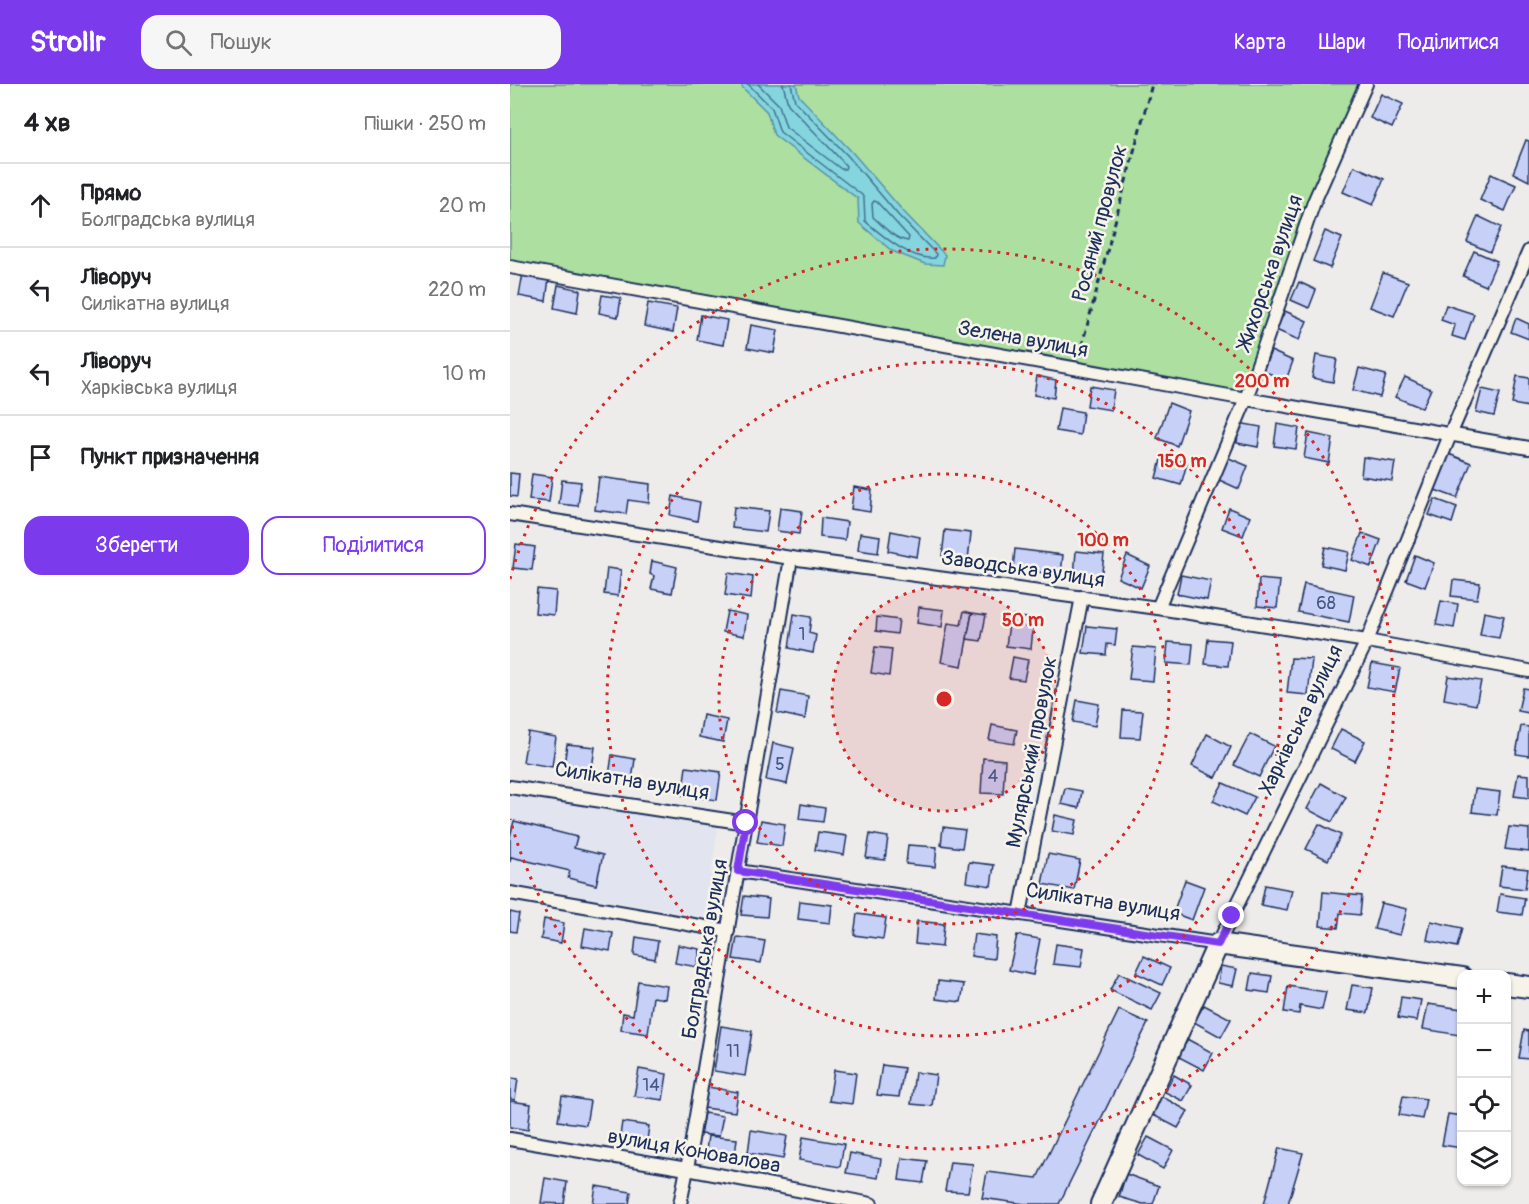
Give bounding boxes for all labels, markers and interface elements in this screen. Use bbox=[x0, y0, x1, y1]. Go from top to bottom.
search box bbox=[141, 15, 561, 69]
text: Strollr bbox=[30, 25, 105, 60]
icon: search bbox=[162, 26, 195, 59]
text: Пошук bbox=[210, 28, 272, 56]
text: Карта bbox=[1234, 29, 1286, 56]
text: Шари bbox=[1319, 29, 1365, 56]
text: Поділитися bbox=[1398, 29, 1499, 56]
text: 4 хв bbox=[24, 107, 71, 139]
text: Пішки · 250 m bbox=[364, 111, 486, 136]
street label: Росяний провулок bbox=[1066, 142, 1134, 304]
text: Прямо bbox=[81, 179, 141, 207]
icon: ahead bbox=[24, 189, 57, 222]
street label: Жихорська вулиця bbox=[1230, 191, 1309, 356]
text: 20 m bbox=[439, 193, 486, 218]
text: Болградська вулиця bbox=[81, 207, 255, 232]
text: Ліворуч bbox=[81, 263, 152, 291]
icon: left bbox=[24, 273, 57, 306]
text: 220 m bbox=[428, 277, 486, 302]
text: Силікатна вулиця bbox=[81, 291, 229, 316]
street label: Зелена вулиця bbox=[956, 314, 1090, 364]
text: Ліворуч bbox=[81, 347, 152, 375]
icon: left bbox=[24, 357, 57, 390]
text: 10 m bbox=[442, 361, 486, 386]
text: 200 m bbox=[1235, 370, 1289, 393]
text: Харківська вулиця bbox=[81, 375, 237, 400]
icon: arrive bbox=[24, 441, 57, 474]
text: Пункт призначення bbox=[81, 443, 259, 471]
text: 150 m bbox=[1158, 450, 1207, 473]
button: Зберегти bbox=[24, 516, 249, 575]
button: Поділитися bbox=[261, 516, 486, 575]
text: 100 m bbox=[1077, 529, 1129, 552]
street label: Заводська вулиця bbox=[940, 544, 1106, 594]
house number: 68 bbox=[1316, 592, 1336, 615]
text: 50 m bbox=[1002, 609, 1044, 632]
house number: 1 bbox=[798, 623, 806, 646]
street label: Харківська вулиця bbox=[1253, 640, 1349, 800]
street label: Мулярський провулок bbox=[1000, 654, 1064, 850]
centre of rings bbox=[934, 689, 954, 709]
house number: 5 bbox=[775, 753, 785, 776]
street label: Силікатна вулиця bbox=[553, 755, 711, 807]
house number: 4 bbox=[988, 765, 999, 788]
route start bbox=[732, 809, 758, 835]
street label: Болградська вулиця bbox=[676, 857, 734, 1041]
street label: Силікатна вулиця bbox=[1024, 876, 1182, 928]
route end bbox=[1218, 902, 1244, 928]
map controls bbox=[1457, 970, 1511, 1186]
button: + bbox=[1457, 970, 1511, 1024]
button: − bbox=[1457, 1024, 1511, 1078]
house number: 11 bbox=[726, 1040, 740, 1063]
house number: 14 bbox=[642, 1074, 660, 1097]
button: locate bbox=[1457, 1078, 1511, 1132]
street label: вулиця Коновалова bbox=[606, 1123, 782, 1179]
button: layers bbox=[1457, 1132, 1511, 1186]

